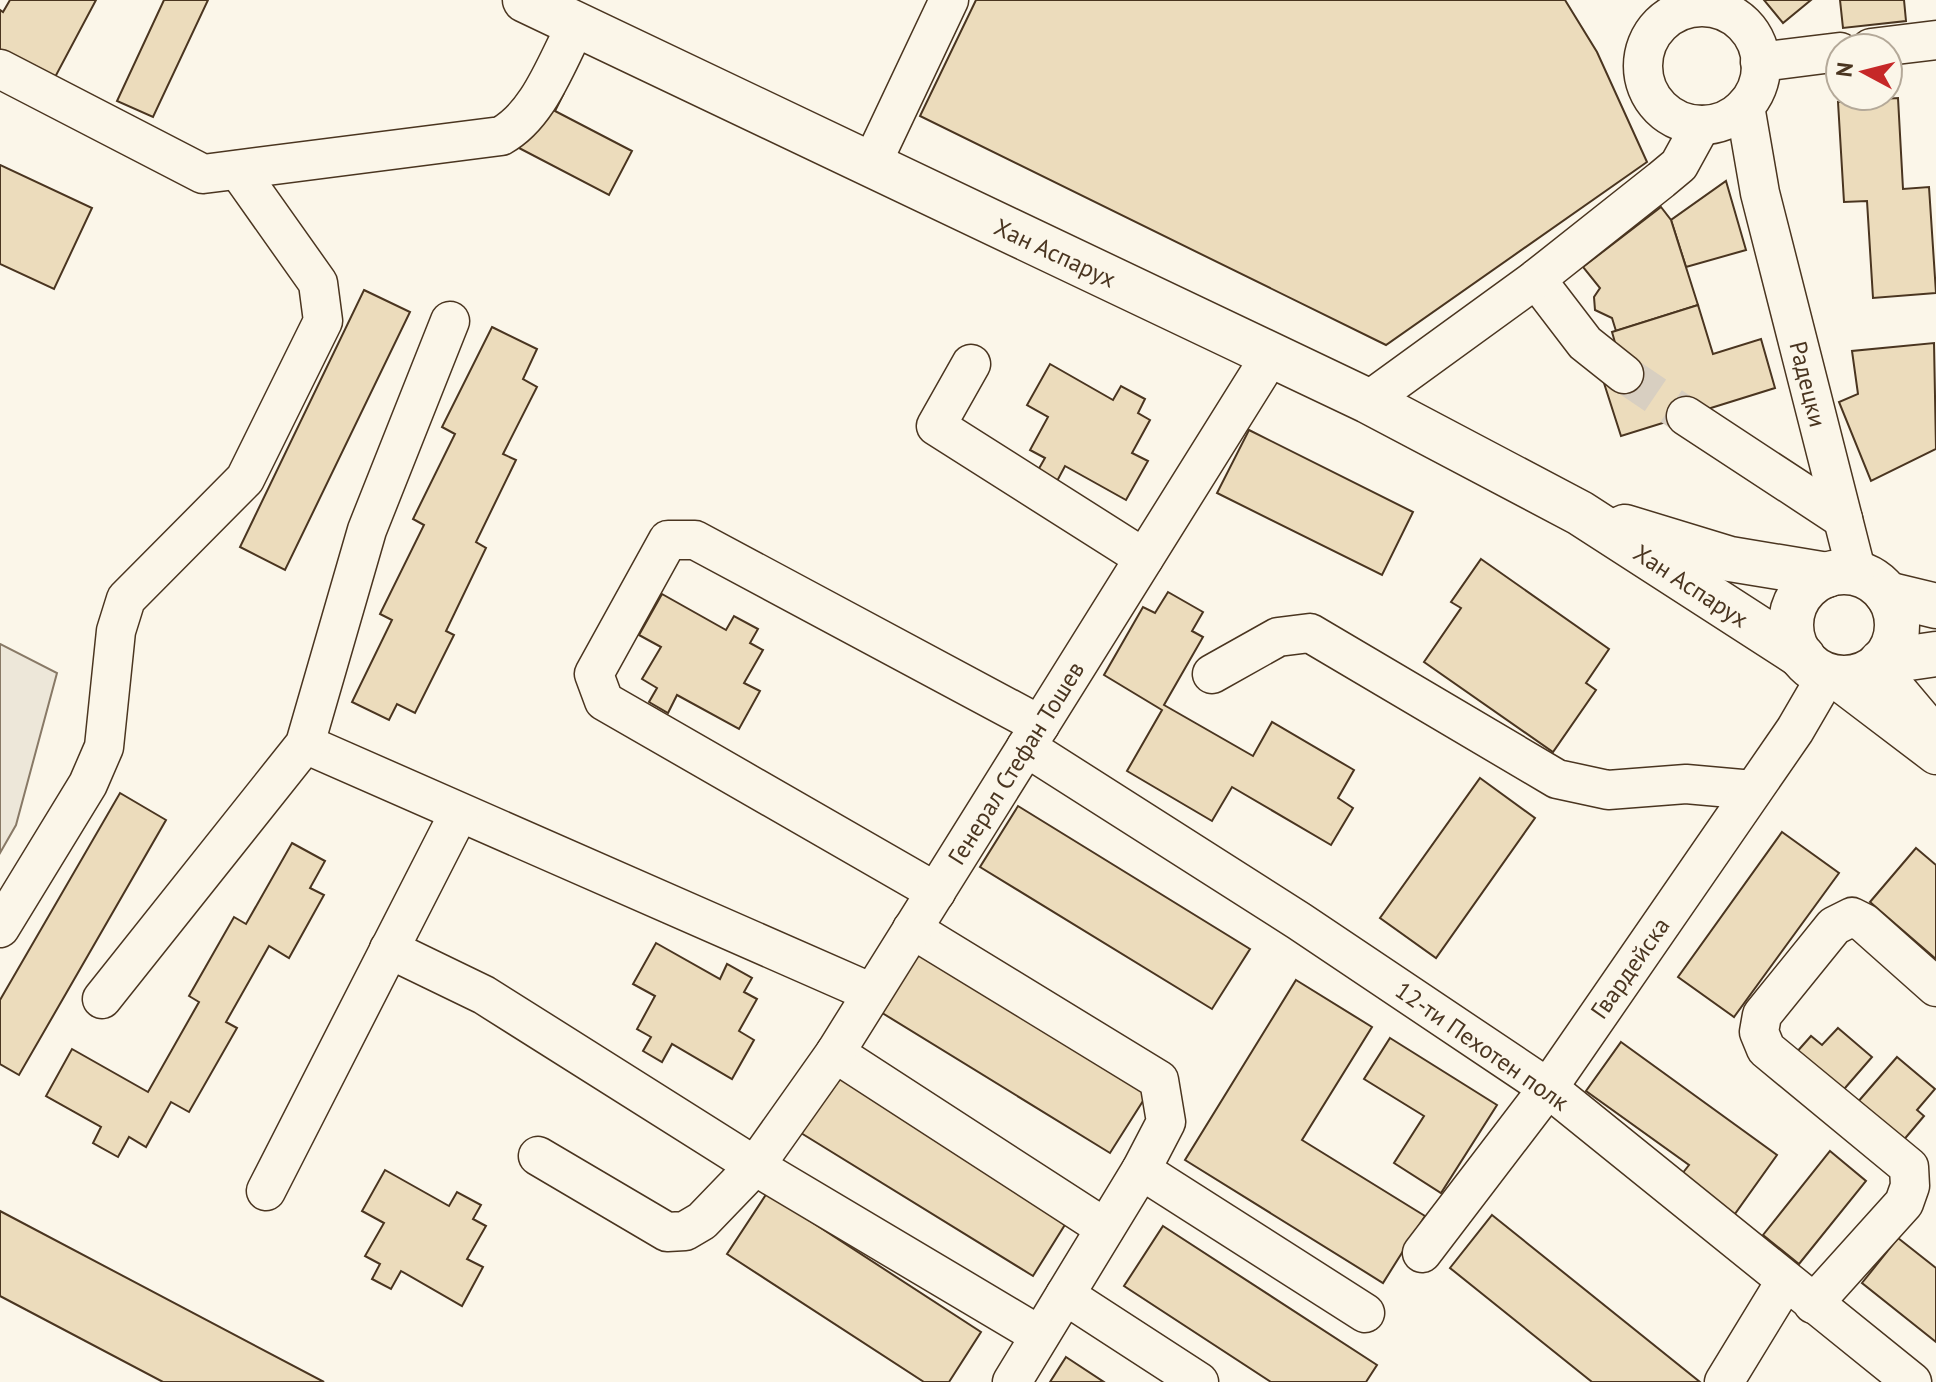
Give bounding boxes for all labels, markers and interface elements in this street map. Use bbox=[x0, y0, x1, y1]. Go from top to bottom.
north arrow bbox=[1824, 32, 1904, 112]
text: N bbox=[1829, 61, 1859, 78]
street label: Хан Аспарух bbox=[989, 211, 1121, 295]
street label: Радецки bbox=[1782, 338, 1834, 430]
street label: Хан Аспарух bbox=[1628, 537, 1754, 635]
street label: Генерал Стефан Тошев bbox=[941, 656, 1091, 870]
street label: Гвардейска bbox=[1584, 911, 1676, 1025]
street label: 12-ти Пехотен полк bbox=[1389, 975, 1575, 1118]

